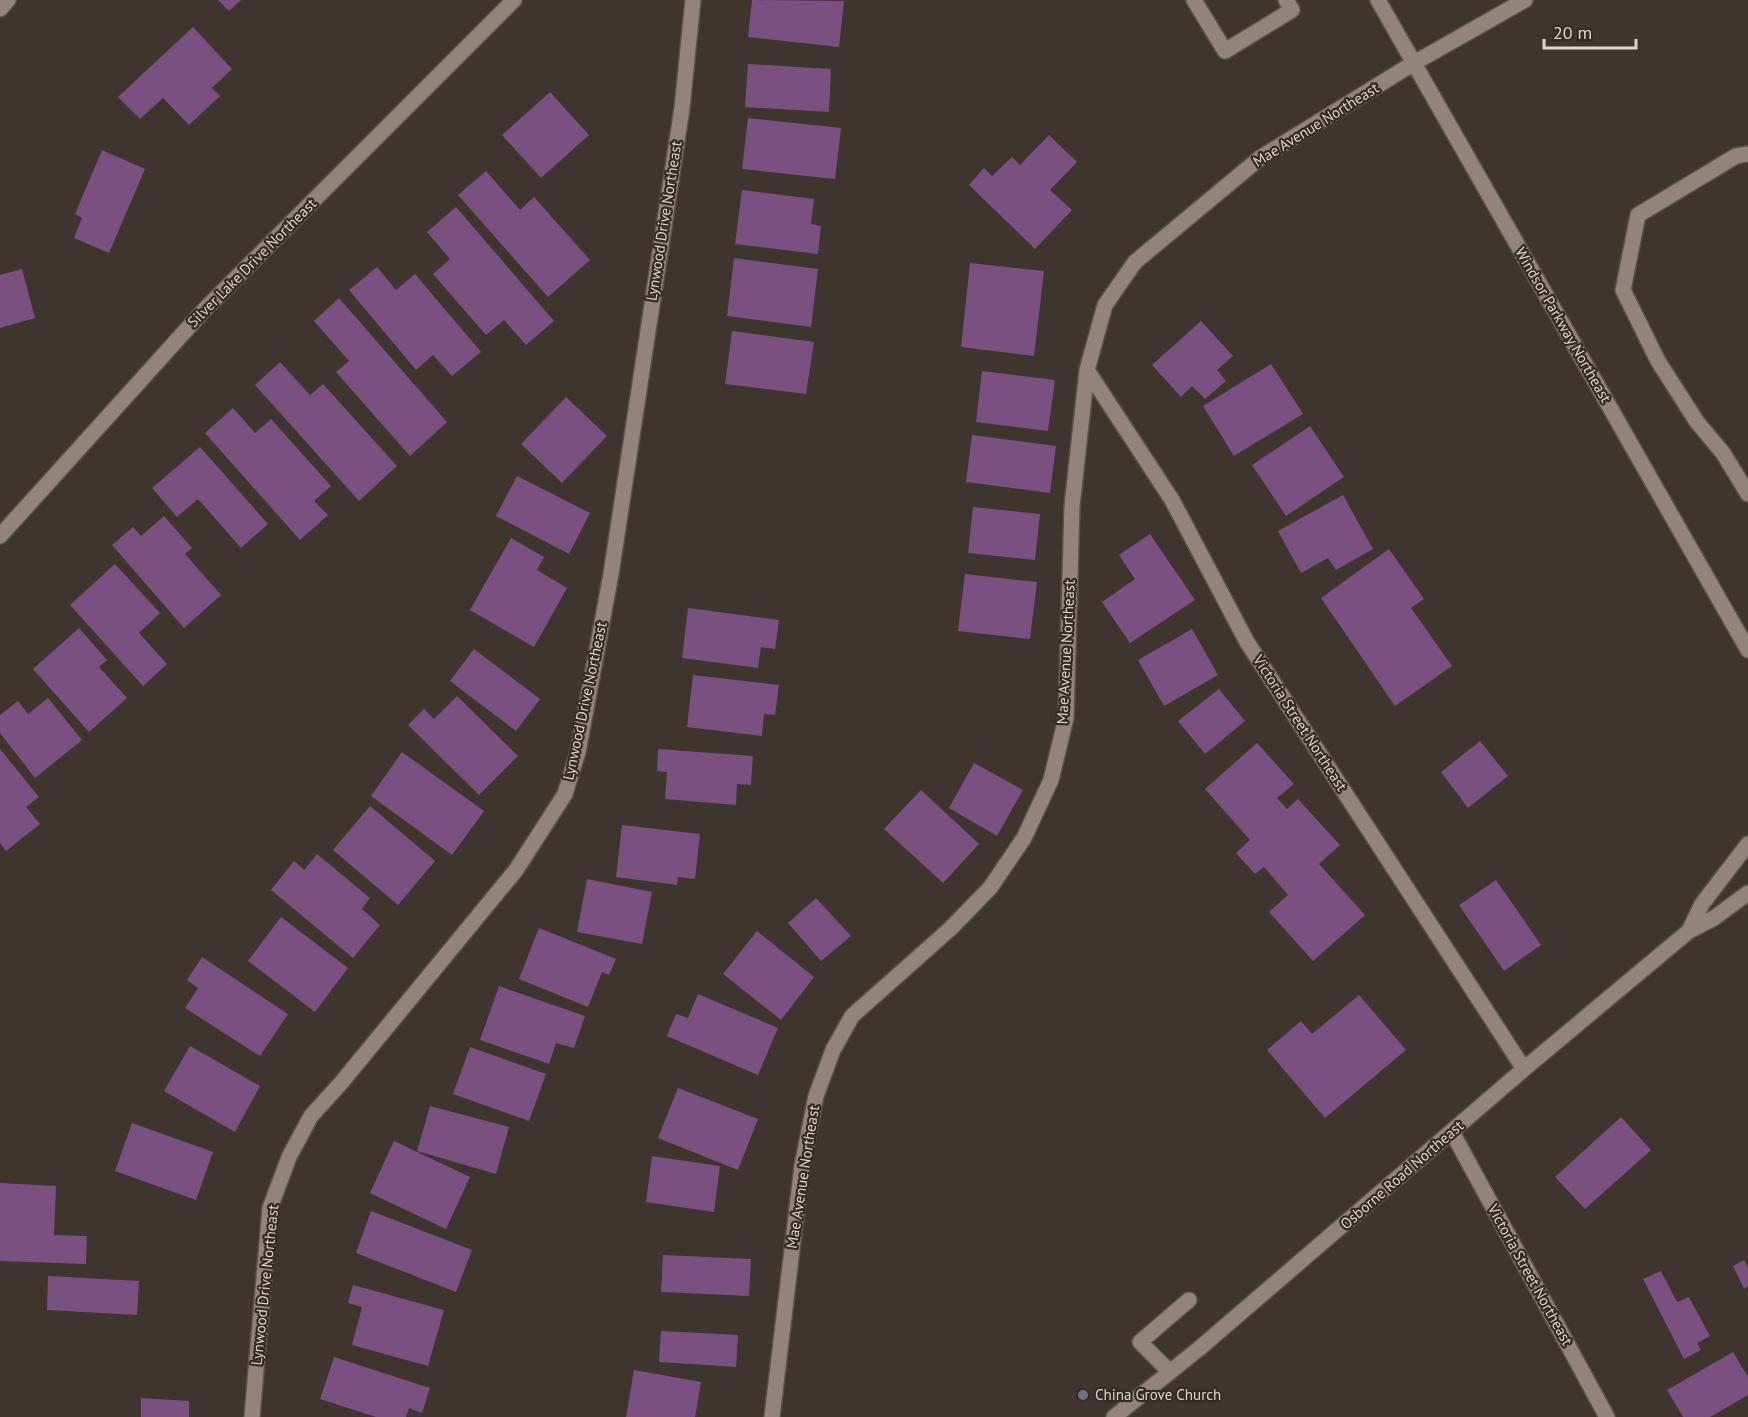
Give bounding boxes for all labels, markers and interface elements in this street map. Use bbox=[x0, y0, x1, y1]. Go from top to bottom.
scale bar bbox=[1544, 12, 1636, 50]
text: 20 m bbox=[1553, 21, 1592, 44]
street label: Mae Avenue Northeast bbox=[1249, 78, 1382, 171]
street label: Lynwood Drive Northeast bbox=[641, 140, 686, 302]
street label: Silver Lake Drive Northeast bbox=[183, 194, 320, 331]
street label: Windsor Parkway Northeast bbox=[1511, 244, 1616, 406]
street label: Mae Avenue Northeast bbox=[1052, 579, 1079, 725]
street label: Lynwood Drive Northeast bbox=[558, 620, 611, 782]
street label: Victoria Street Northeast bbox=[1249, 650, 1352, 794]
street label: Mae Avenue Northeast bbox=[782, 1104, 823, 1250]
street label: Osborne Road Northeast bbox=[1336, 1116, 1467, 1233]
street label: Victoria Street Northeast bbox=[1483, 1200, 1577, 1349]
street label: Lynwood Drive Northeast bbox=[247, 1204, 282, 1366]
place label: China Grove Church bbox=[1095, 1385, 1221, 1404]
marker: China Grove Church bbox=[1076, 1388, 1090, 1402]

